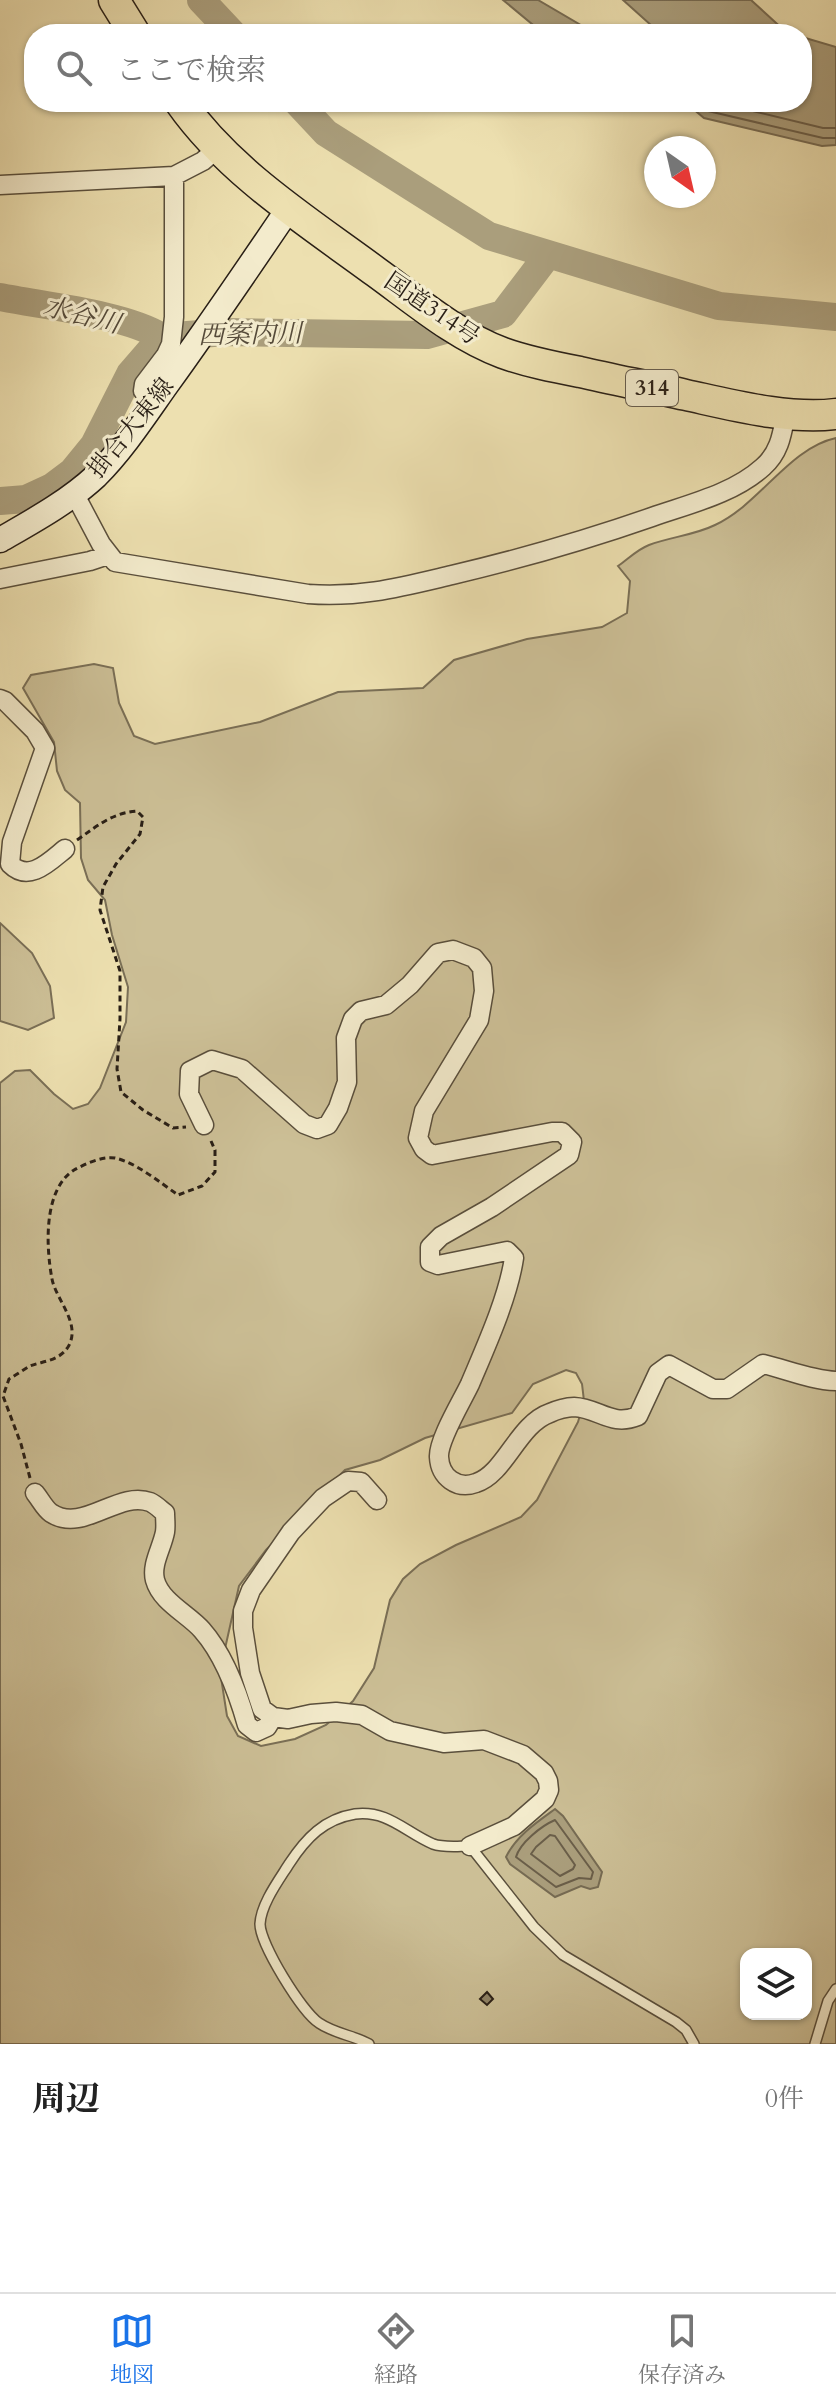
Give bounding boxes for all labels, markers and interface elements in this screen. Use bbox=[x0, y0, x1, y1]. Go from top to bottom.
search box bbox=[24, 24, 812, 112]
icon: search bbox=[52, 46, 96, 90]
text: ここで検索 bbox=[116, 50, 266, 91]
north arrow bbox=[644, 136, 716, 208]
street label: 国道314号 bbox=[378, 265, 486, 353]
water label: 水谷川 bbox=[40, 289, 127, 342]
water label: 西案内川 bbox=[198, 316, 305, 352]
road number: 314 bbox=[626, 370, 678, 406]
street label: 掛合大東線 bbox=[80, 371, 182, 485]
map controls bbox=[740, 1948, 812, 2020]
button: layers bbox=[740, 1948, 812, 2020]
text: 周辺 bbox=[32, 2076, 100, 2122]
text: 0件 bbox=[765, 2081, 804, 2116]
tab: 地図 bbox=[110, 2309, 154, 2390]
tab: 経路 bbox=[374, 2309, 418, 2390]
tab: 保存済み bbox=[638, 2309, 726, 2390]

